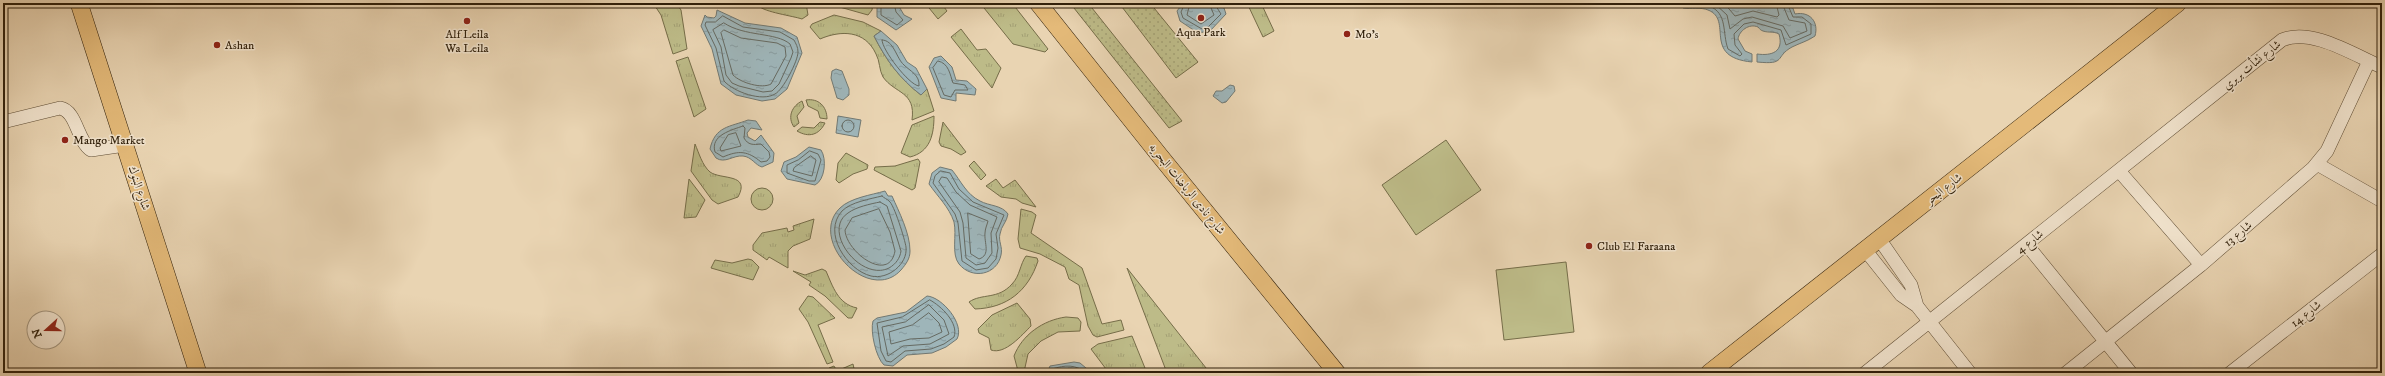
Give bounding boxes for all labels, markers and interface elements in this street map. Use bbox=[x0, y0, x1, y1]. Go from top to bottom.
marker: Aqua Park bbox=[1196, 13, 1206, 23]
marker: Alf Leila Wa Leila bbox=[462, 16, 472, 26]
place label: Aqua Park bbox=[1176, 25, 1226, 40]
place label: Alf Leila Wa Leila bbox=[444, 27, 490, 56]
place label: Mo’s bbox=[1355, 27, 1379, 42]
marker: Mo’s bbox=[1342, 29, 1352, 39]
street label: شارع نشأت بربري bbox=[2219, 36, 2286, 95]
place label: Ashan bbox=[225, 38, 255, 53]
marker: Ashan bbox=[212, 40, 222, 50]
place label: Mango Market bbox=[73, 133, 145, 148]
marker: Mango Market bbox=[60, 135, 70, 145]
street label: شارع نادى الرياضات البحريه bbox=[1143, 140, 1228, 240]
street label: شارع البنوك bbox=[122, 164, 153, 213]
street label: شارع البحر bbox=[1921, 170, 1967, 212]
street label: شارع 13 bbox=[2221, 218, 2257, 252]
street label: شارع 4 bbox=[2013, 227, 2049, 260]
place label: Club El Faraana bbox=[1597, 239, 1676, 254]
marker: Club El Faraana bbox=[1584, 241, 1594, 251]
street label: شارع 14 bbox=[2288, 297, 2326, 333]
north arrow bbox=[26, 310, 66, 350]
text: N bbox=[29, 327, 46, 340]

